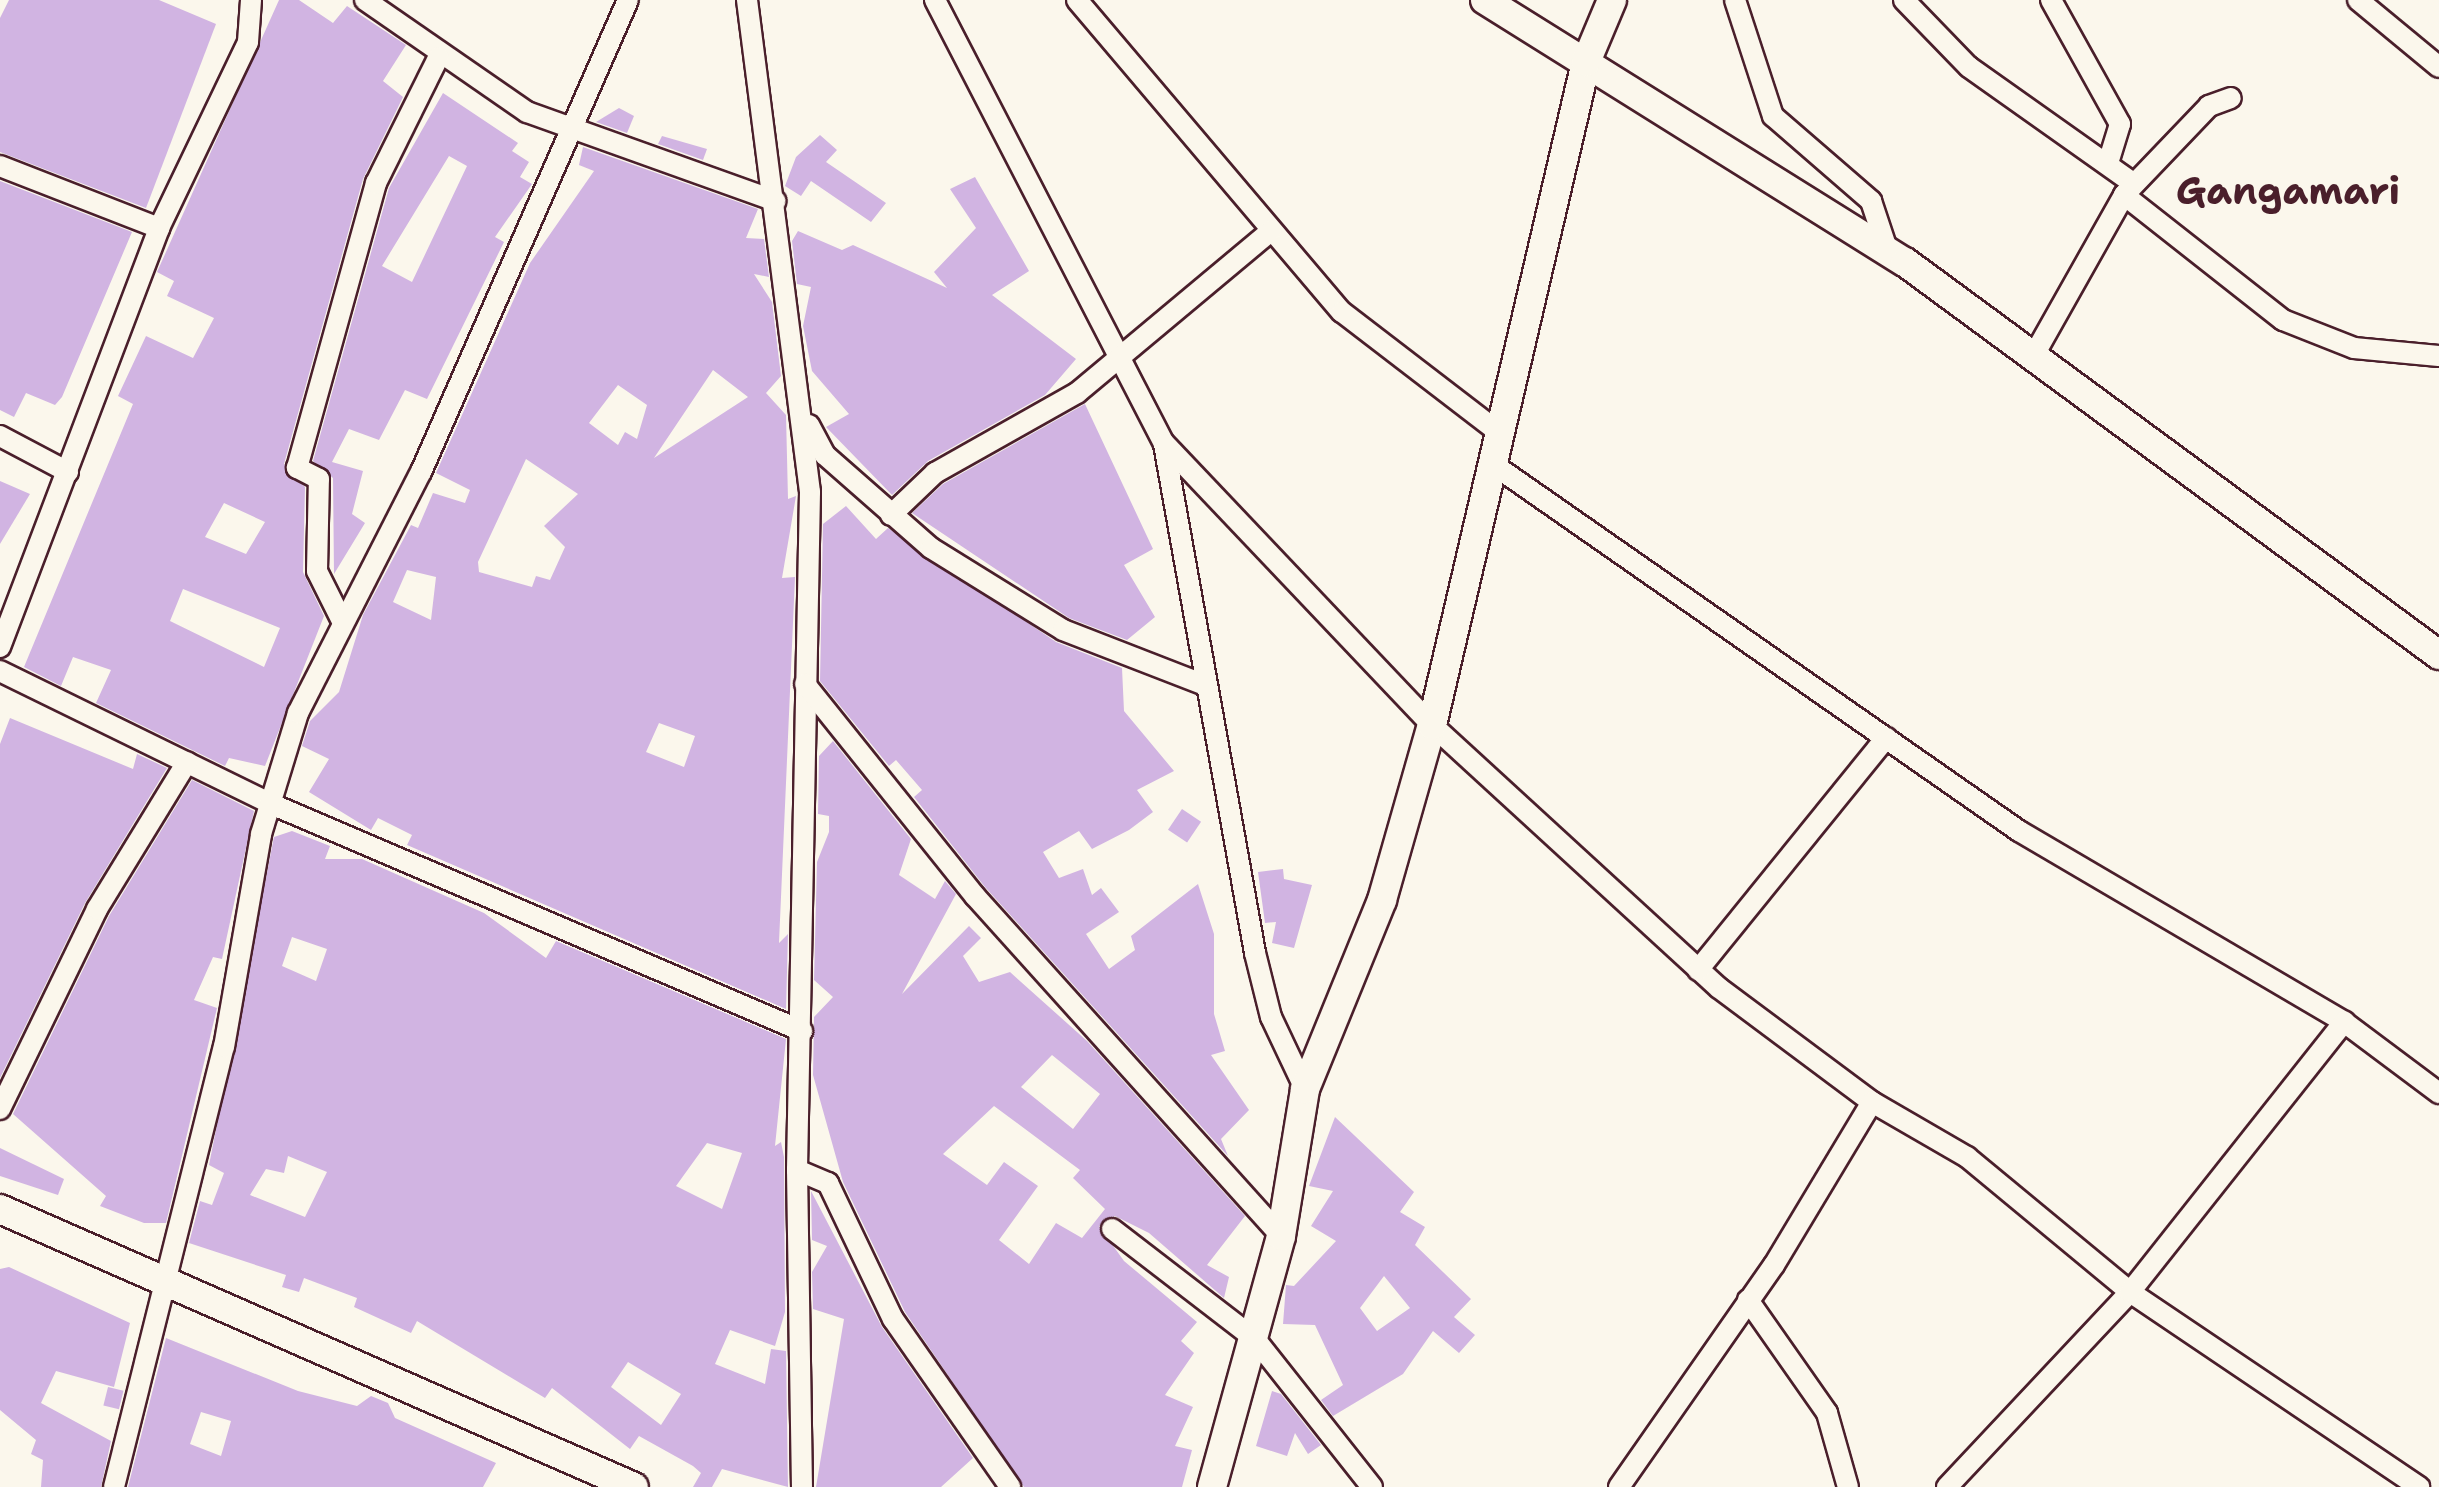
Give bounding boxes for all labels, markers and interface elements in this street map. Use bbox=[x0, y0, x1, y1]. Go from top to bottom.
district label: Gangamari bbox=[2176, 168, 2400, 214]

